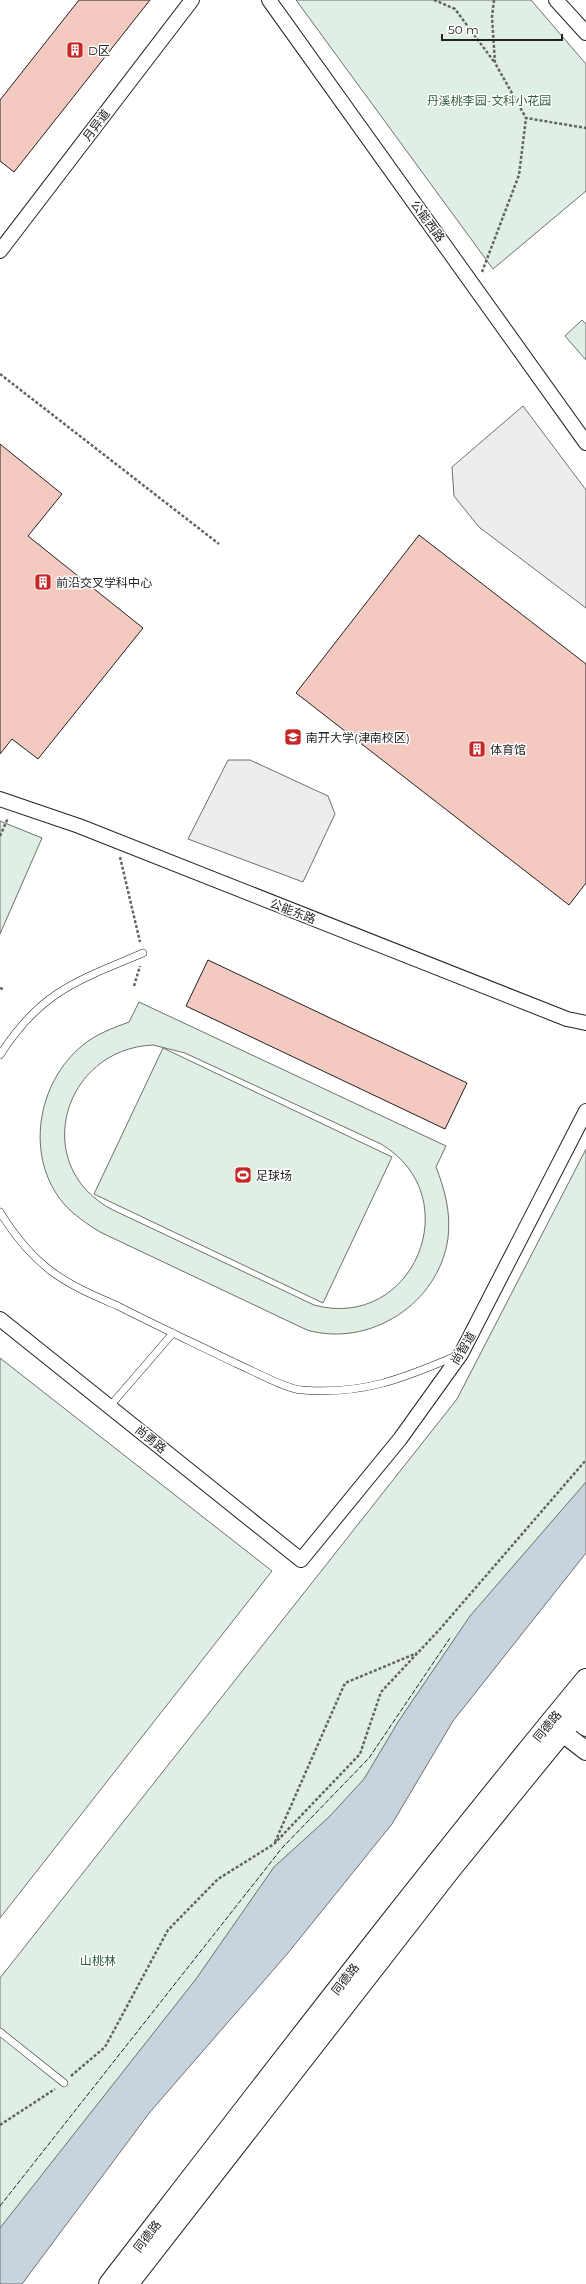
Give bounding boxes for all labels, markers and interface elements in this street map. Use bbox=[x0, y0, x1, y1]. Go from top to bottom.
scale bar bbox=[442, 16, 562, 42]
text: 50 m bbox=[448, 22, 479, 37]
building icon: D区 bbox=[65, 40, 85, 60]
place label: D区 bbox=[88, 43, 110, 58]
park label: 丹溪桃李园-文科小花园 bbox=[427, 93, 551, 108]
street label: 月异道 bbox=[79, 106, 113, 144]
street label: 公能西路 bbox=[408, 197, 448, 245]
building icon: 前沿交叉学科中心 bbox=[33, 572, 53, 592]
place label: 前沿交叉学科中心 bbox=[56, 575, 152, 590]
school or university icon: 南开大学(津南校区) bbox=[283, 727, 303, 747]
place label: 南开大学(津南校区) bbox=[306, 730, 410, 745]
building icon: 体育馆 bbox=[467, 739, 487, 759]
place label: 体育馆 bbox=[490, 742, 526, 757]
street label: 公能东路 bbox=[268, 895, 318, 927]
sports icon: 足球场 bbox=[233, 1165, 253, 1185]
place label: 足球场 bbox=[256, 1168, 292, 1183]
street label: 尚智道 bbox=[447, 1329, 479, 1367]
street label: 尚勇路 bbox=[132, 1422, 170, 1456]
street label: 同德路 bbox=[530, 1707, 564, 1745]
park label: 山桃林 bbox=[80, 1953, 116, 1968]
street label: 同德路 bbox=[328, 1960, 362, 1998]
street label: 同德路 bbox=[130, 2217, 164, 2255]

